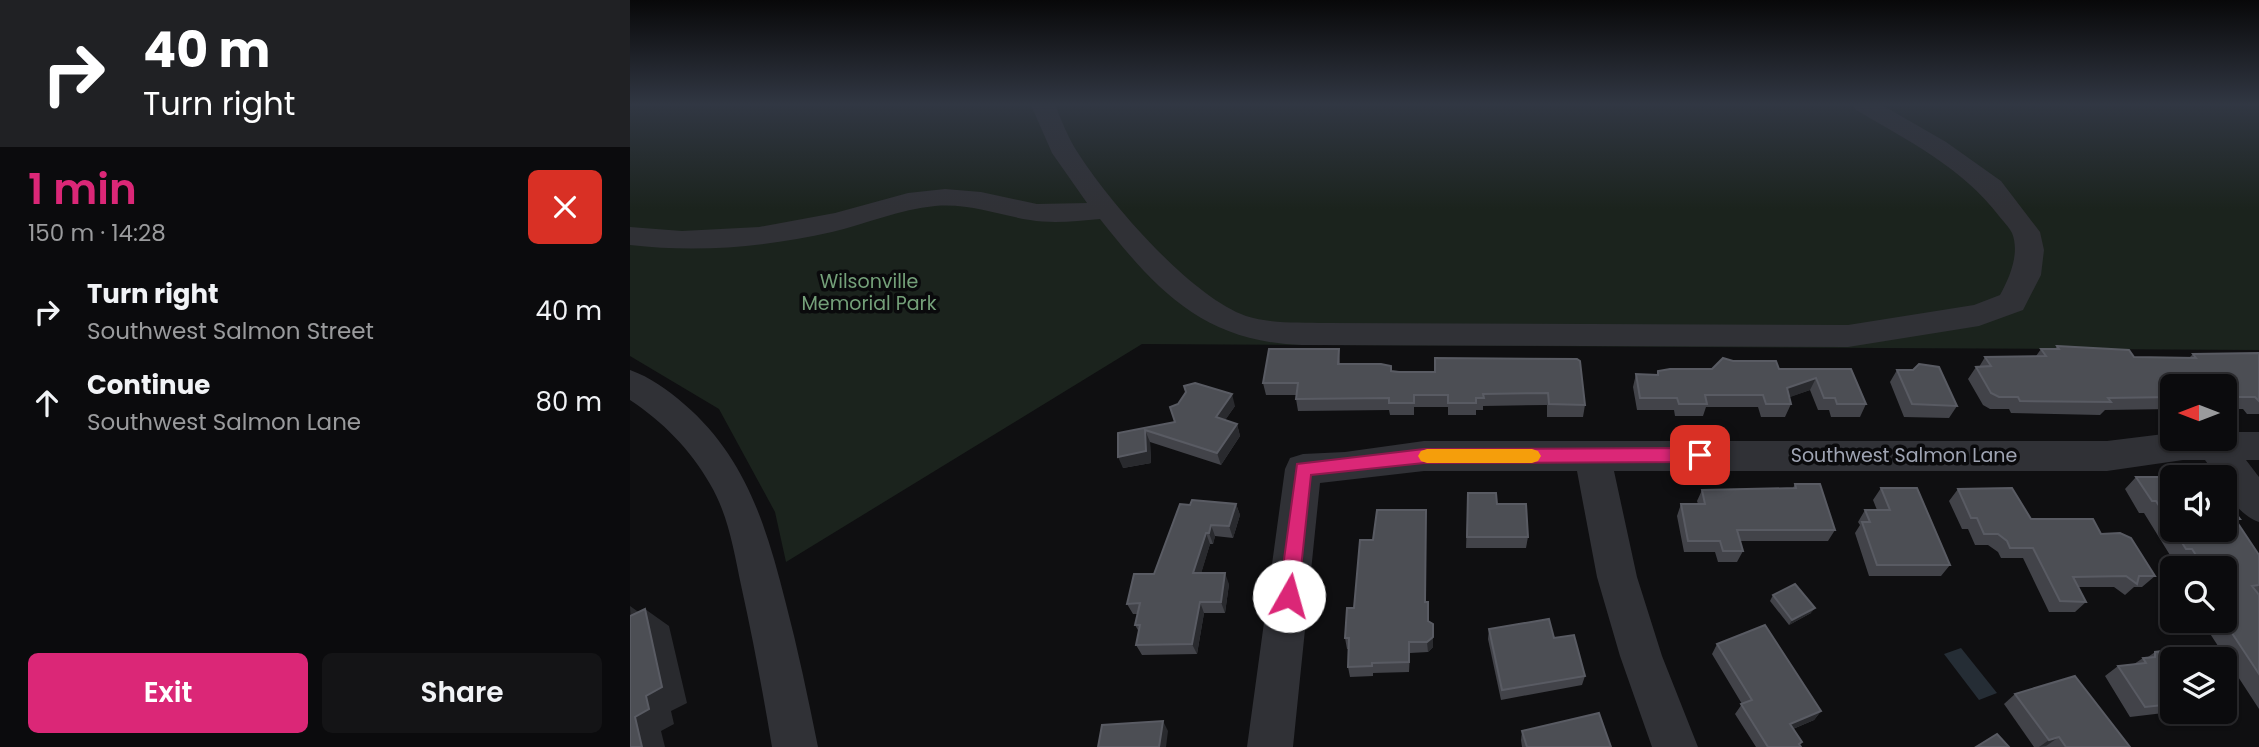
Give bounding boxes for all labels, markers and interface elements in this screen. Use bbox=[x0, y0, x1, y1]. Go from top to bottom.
text: 40 m bbox=[143, 16, 270, 84]
icon: right bbox=[28, 28, 119, 119]
text: Turn right bbox=[143, 81, 295, 126]
text: 1 min bbox=[28, 160, 137, 219]
button: close bbox=[528, 170, 602, 244]
text: 150 m · 14:28 bbox=[28, 217, 166, 249]
park label: Wilsonville Memorial Park bbox=[802, 268, 937, 317]
text: Turn right bbox=[87, 276, 219, 312]
icon: right bbox=[28, 293, 66, 331]
text: 40 m bbox=[536, 293, 602, 329]
text: Southwest Salmon Street bbox=[87, 315, 374, 347]
text: Continue bbox=[87, 367, 210, 403]
north arrow bbox=[2160, 374, 2236, 452]
map controls bbox=[2160, 374, 2237, 724]
icon: ahead bbox=[28, 384, 66, 422]
text: 80 m bbox=[536, 384, 602, 420]
text: Southwest Salmon Lane bbox=[87, 406, 361, 438]
pin bbox=[1670, 425, 1730, 485]
icon: arrive bbox=[1681, 436, 1719, 474]
street label: Southwest Salmon Lane bbox=[1791, 442, 2017, 469]
button: sound bbox=[2160, 465, 2237, 542]
button: search bbox=[2160, 556, 2237, 633]
position arrow bbox=[1252, 559, 1326, 633]
button: layers bbox=[2160, 647, 2237, 724]
button: Exit bbox=[28, 653, 308, 733]
button: Share bbox=[322, 653, 602, 733]

